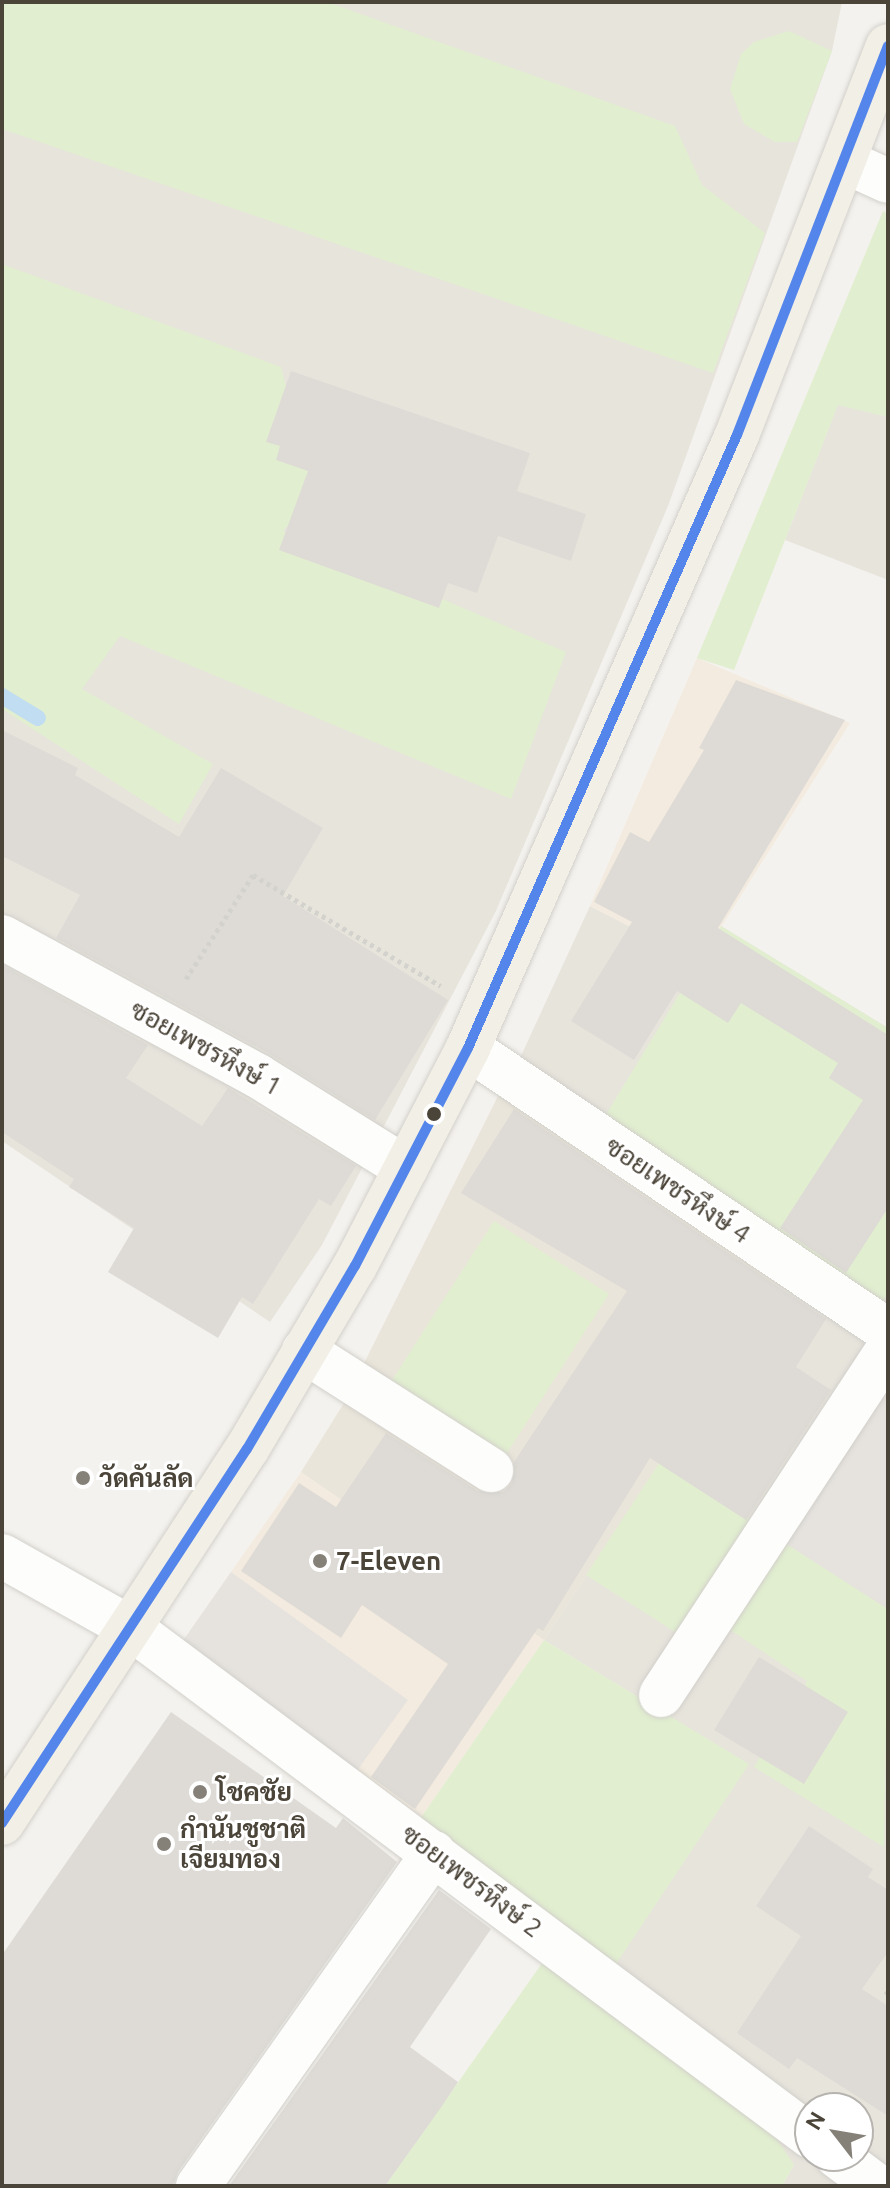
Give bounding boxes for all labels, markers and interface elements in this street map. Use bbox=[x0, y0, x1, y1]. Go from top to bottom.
street label: ซอยเพชรหึงษ์ 1 bbox=[125, 994, 287, 1102]
unlabelled marker bbox=[426, 1106, 442, 1122]
street label: ซอยเพชรหึงษ์ 4 bbox=[600, 1130, 756, 1250]
place label: วัดคันลัด bbox=[99, 1462, 194, 1494]
marker: วัดคันลัด bbox=[74, 1469, 92, 1487]
place label: 7-Eleven bbox=[336, 1545, 441, 1577]
marker: 7-Eleven bbox=[311, 1552, 329, 1570]
place label: โชคชัย bbox=[216, 1776, 292, 1808]
marker: โชคชัย bbox=[191, 1783, 209, 1801]
place label: กำนันชูชาติ เจียมทอง bbox=[180, 1813, 306, 1874]
street label: ซอยเพชรหึงษ์ 2 bbox=[396, 1818, 548, 1944]
marker: กำนันชูชาติ เจียมทอง bbox=[155, 1835, 173, 1853]
north arrow bbox=[794, 2092, 874, 2172]
text: N bbox=[800, 2107, 830, 2134]

